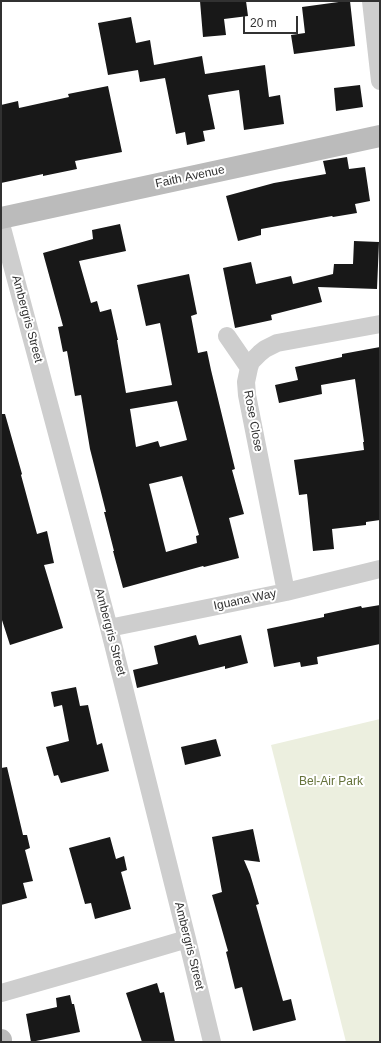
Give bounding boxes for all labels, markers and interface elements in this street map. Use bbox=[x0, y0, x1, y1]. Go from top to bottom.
scale bar bbox=[245, 8, 300, 34]
text: 20 m bbox=[250, 16, 277, 30]
street label: Faith Avenue bbox=[154, 163, 226, 191]
street label: Ambergris Street bbox=[8, 274, 46, 364]
street label: Rose Close bbox=[241, 389, 265, 453]
street label: Iguana Way bbox=[212, 586, 278, 614]
street label: Ambergris Street bbox=[91, 587, 129, 677]
park label: Bel-Air Park bbox=[299, 775, 363, 789]
street label: Ambergris Street bbox=[171, 901, 207, 991]

